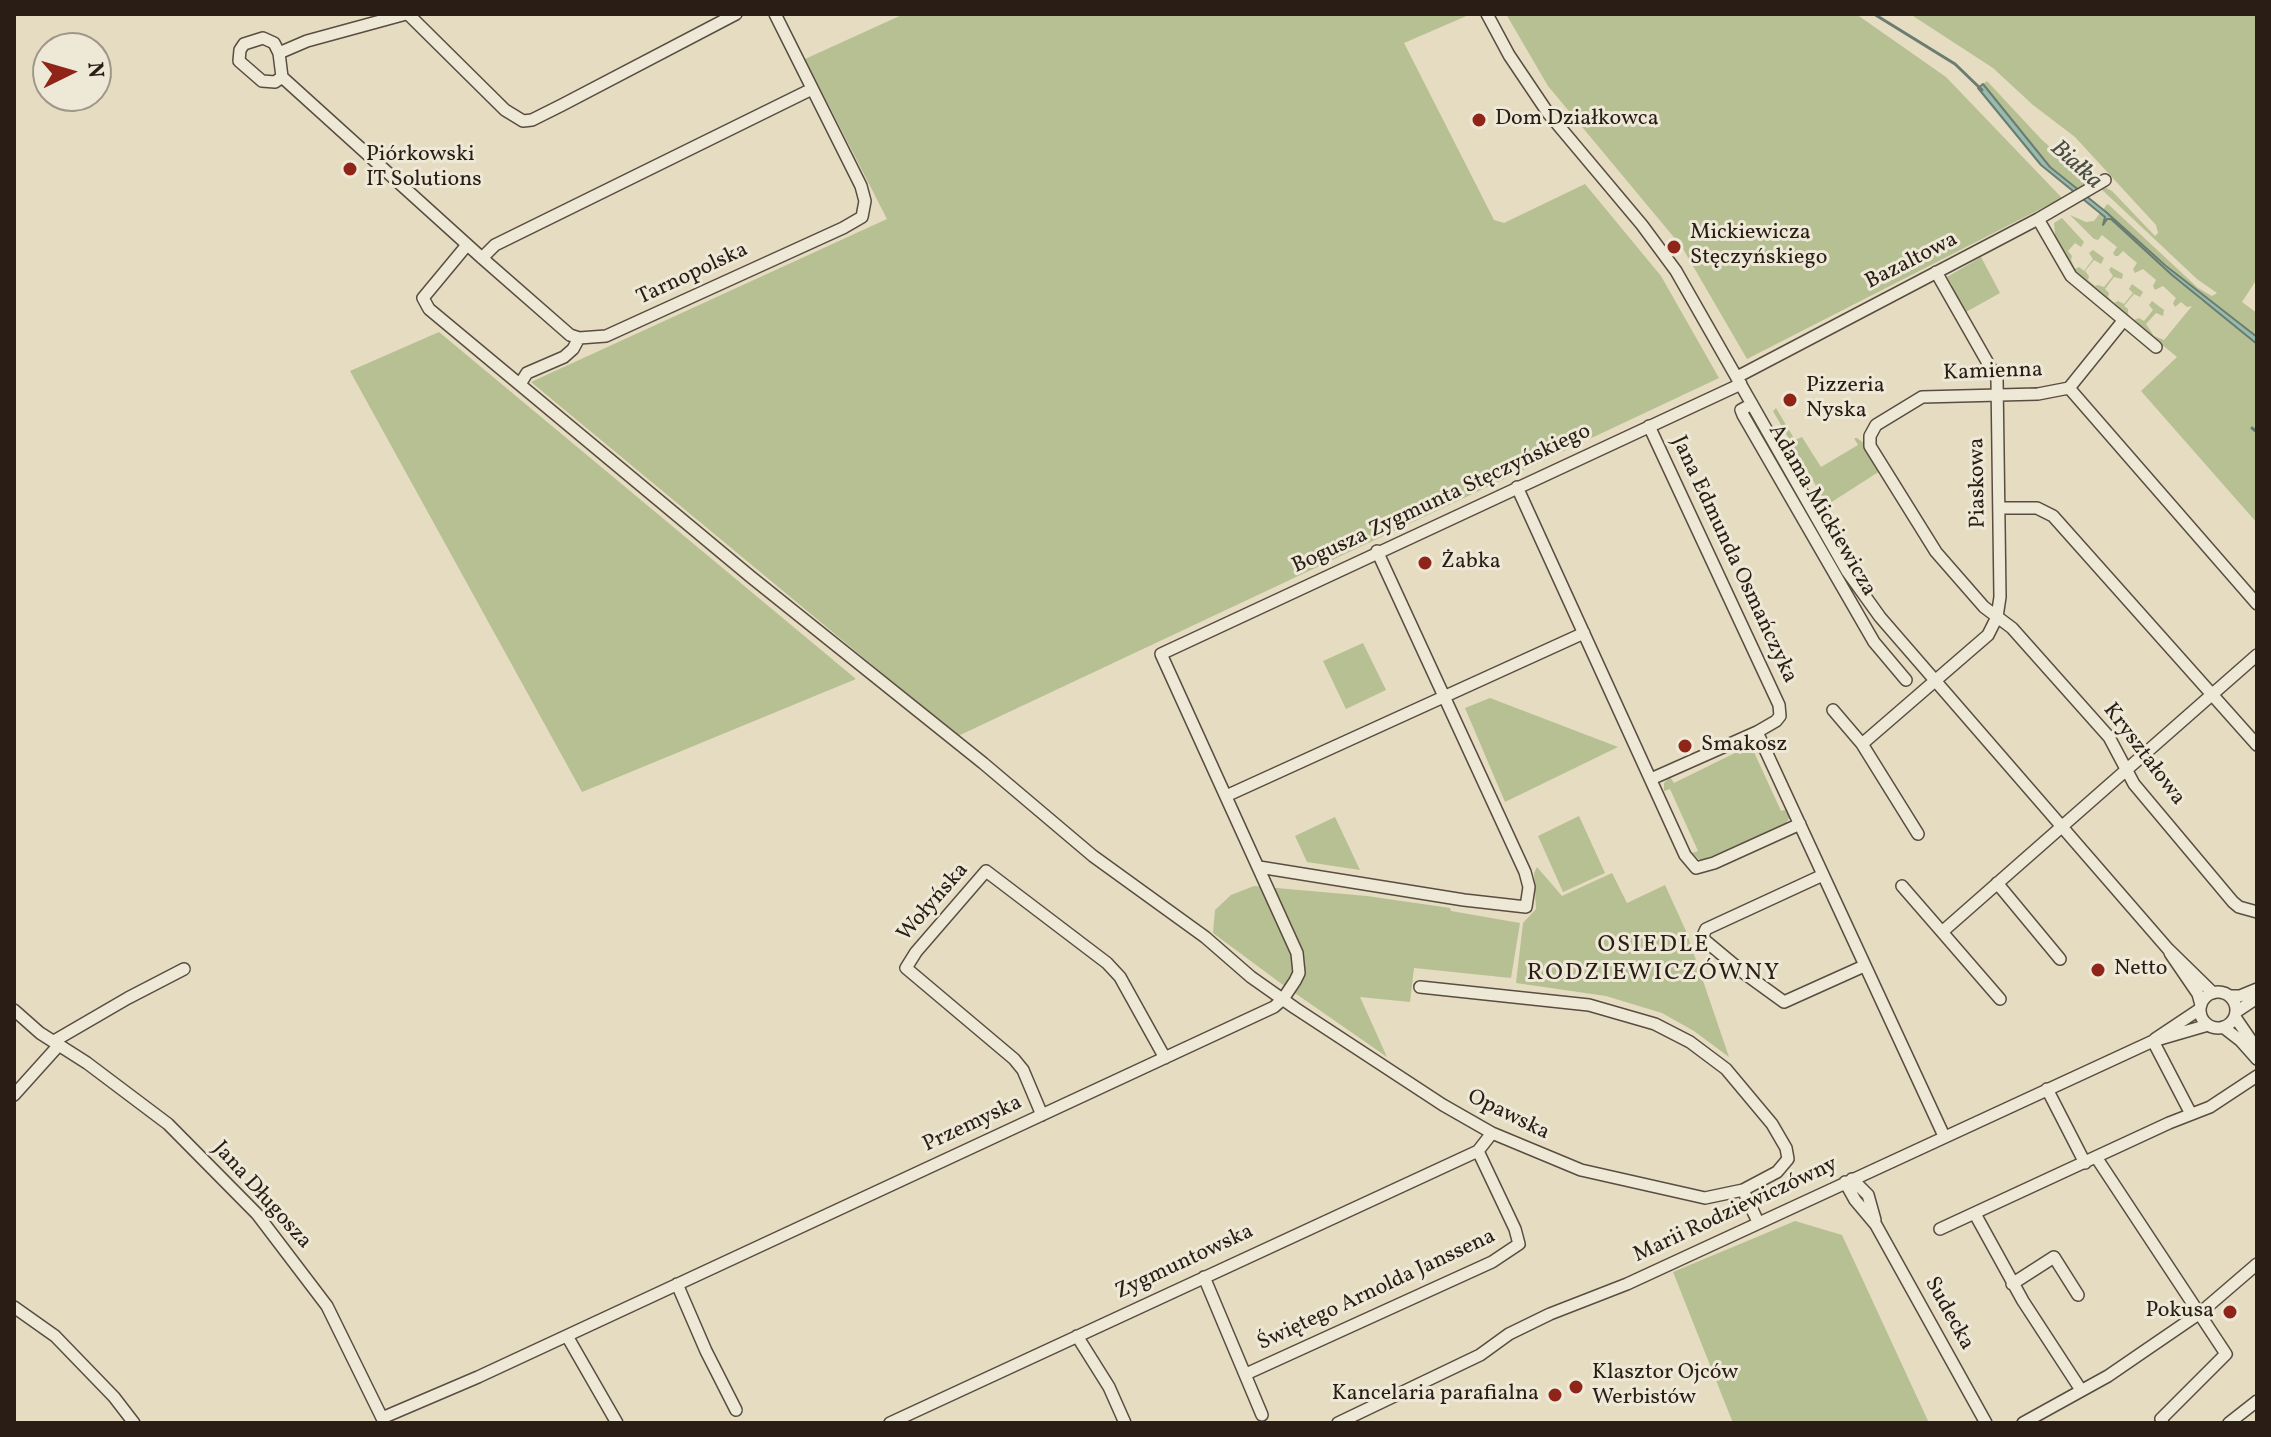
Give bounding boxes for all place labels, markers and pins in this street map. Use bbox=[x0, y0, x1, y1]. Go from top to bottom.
place label: Dom Działkowca bbox=[1495, 107, 1659, 133]
marker: Dom Działkowca bbox=[1470, 111, 1488, 129]
place label: Piórkowski IT Solutions bbox=[366, 143, 482, 194]
marker: Piórkowski IT Solutions bbox=[341, 160, 359, 178]
place label: Mickiewicza Stęczyńskiego bbox=[1690, 221, 1827, 272]
marker: Mickiewicza Stęczyńskiego bbox=[1665, 238, 1683, 256]
place label: Pizzeria Nyska bbox=[1806, 374, 1885, 426]
marker: Pizzeria Nyska bbox=[1781, 391, 1799, 409]
place label: Żabka bbox=[1441, 550, 1501, 576]
marker: Żabka bbox=[1416, 554, 1434, 572]
place label: Smakosz bbox=[1701, 733, 1787, 759]
marker: Smakosz bbox=[1676, 737, 1694, 755]
place label: Netto bbox=[2114, 957, 2167, 983]
marker: Netto bbox=[2089, 961, 2107, 979]
place label: Pokusa bbox=[2145, 1299, 2214, 1325]
marker: Pokusa bbox=[2221, 1303, 2239, 1321]
place label: Klasztor Ojców Werbistów bbox=[1592, 1361, 1738, 1412]
marker: Klasztor Ojców Werbistów bbox=[1567, 1378, 1585, 1396]
place label: Kancelaria parafialna bbox=[1332, 1382, 1539, 1408]
marker: Kancelaria parafialna bbox=[1546, 1386, 1564, 1404]

